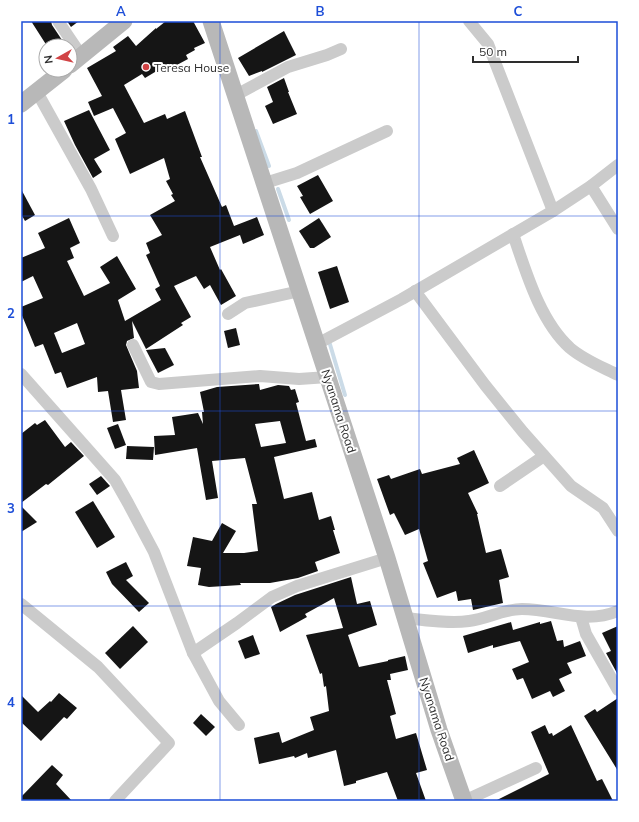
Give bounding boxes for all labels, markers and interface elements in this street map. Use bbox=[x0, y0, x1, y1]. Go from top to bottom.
text: A bbox=[116, 3, 126, 19]
text: B bbox=[316, 3, 325, 19]
text: C bbox=[514, 3, 523, 19]
north arrow bbox=[38, 38, 78, 78]
scale bar bbox=[473, 38, 578, 64]
text: 50 m bbox=[479, 44, 507, 59]
text: N bbox=[41, 54, 56, 64]
place label: Teresa House bbox=[154, 60, 229, 75]
marker: Teresa House bbox=[141, 62, 151, 72]
text: 1 bbox=[7, 111, 15, 127]
text: 2 bbox=[7, 305, 15, 321]
street label: Nyanama Road bbox=[318, 367, 360, 455]
text: 3 bbox=[7, 500, 15, 516]
street label: Nyanama Road bbox=[416, 675, 458, 763]
text: 4 bbox=[7, 694, 15, 710]

